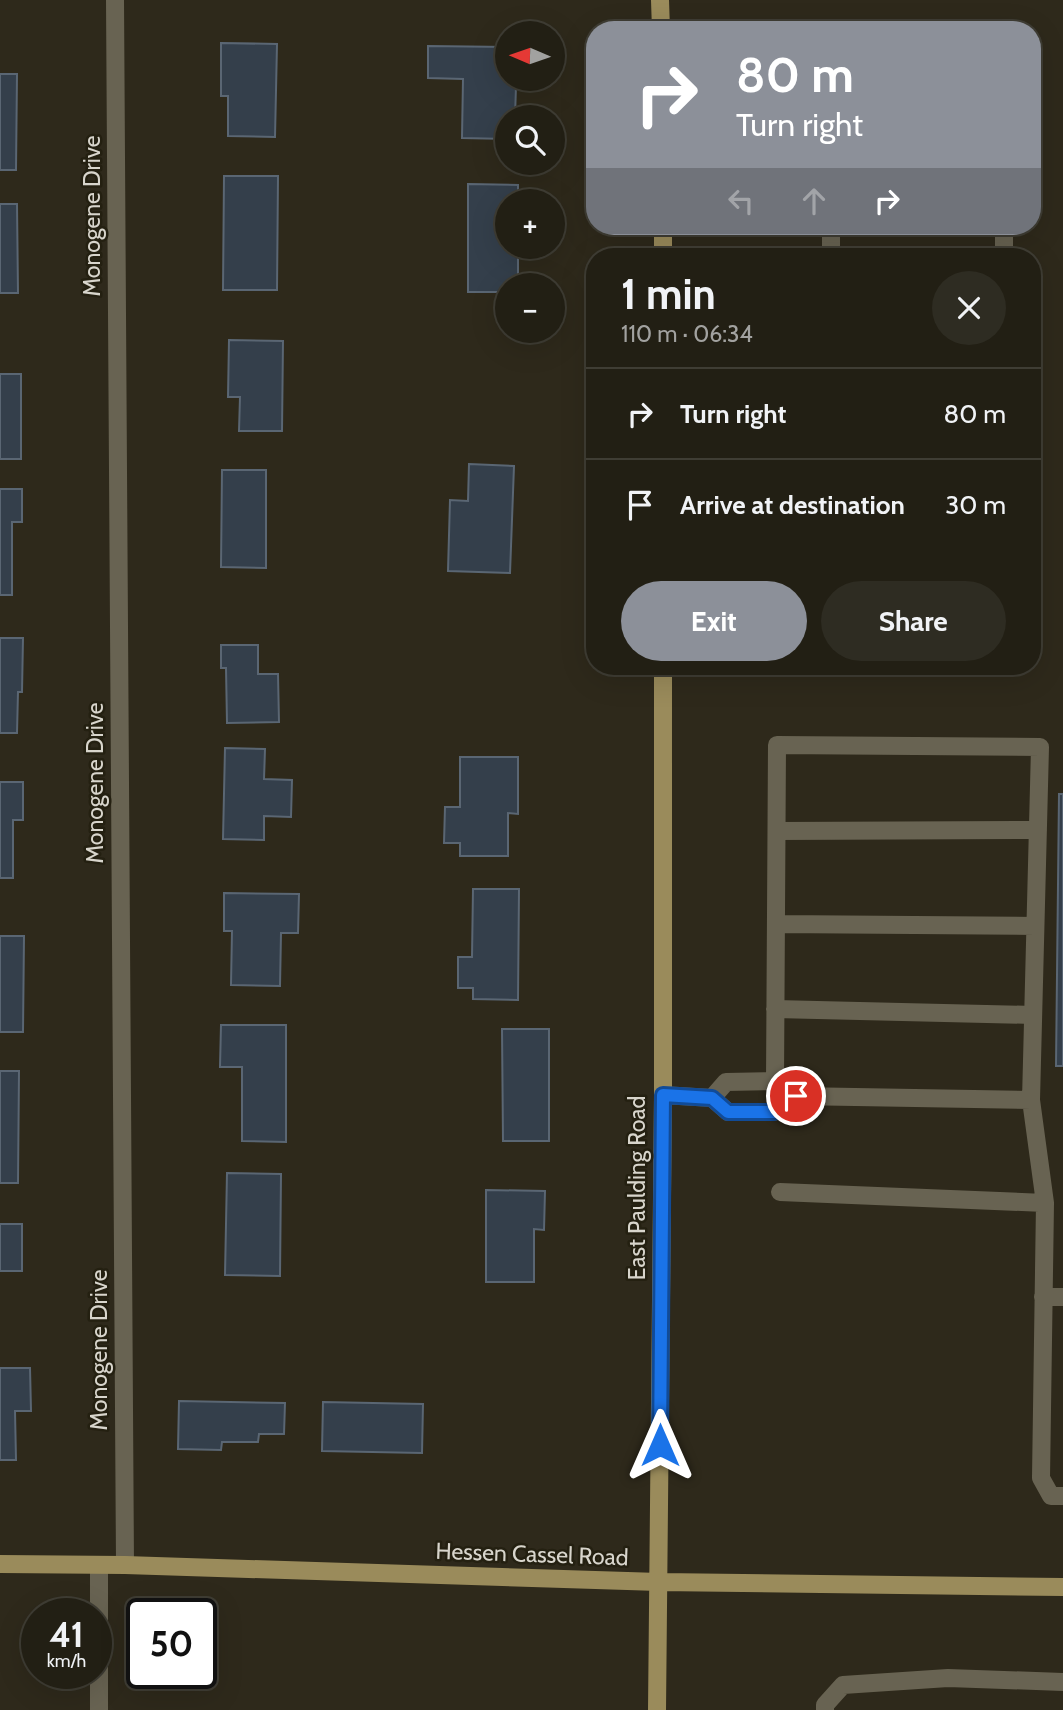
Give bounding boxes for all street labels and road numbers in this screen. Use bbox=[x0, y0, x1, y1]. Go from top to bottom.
street label: Monogene Drive bbox=[78, 135, 106, 297]
street label: Monogene Drive bbox=[81, 702, 109, 864]
street label: East Paulding Road bbox=[623, 1096, 651, 1280]
street label: Monogene Drive bbox=[85, 1269, 113, 1431]
street label: Hessen Cassel Road bbox=[435, 1537, 629, 1571]

